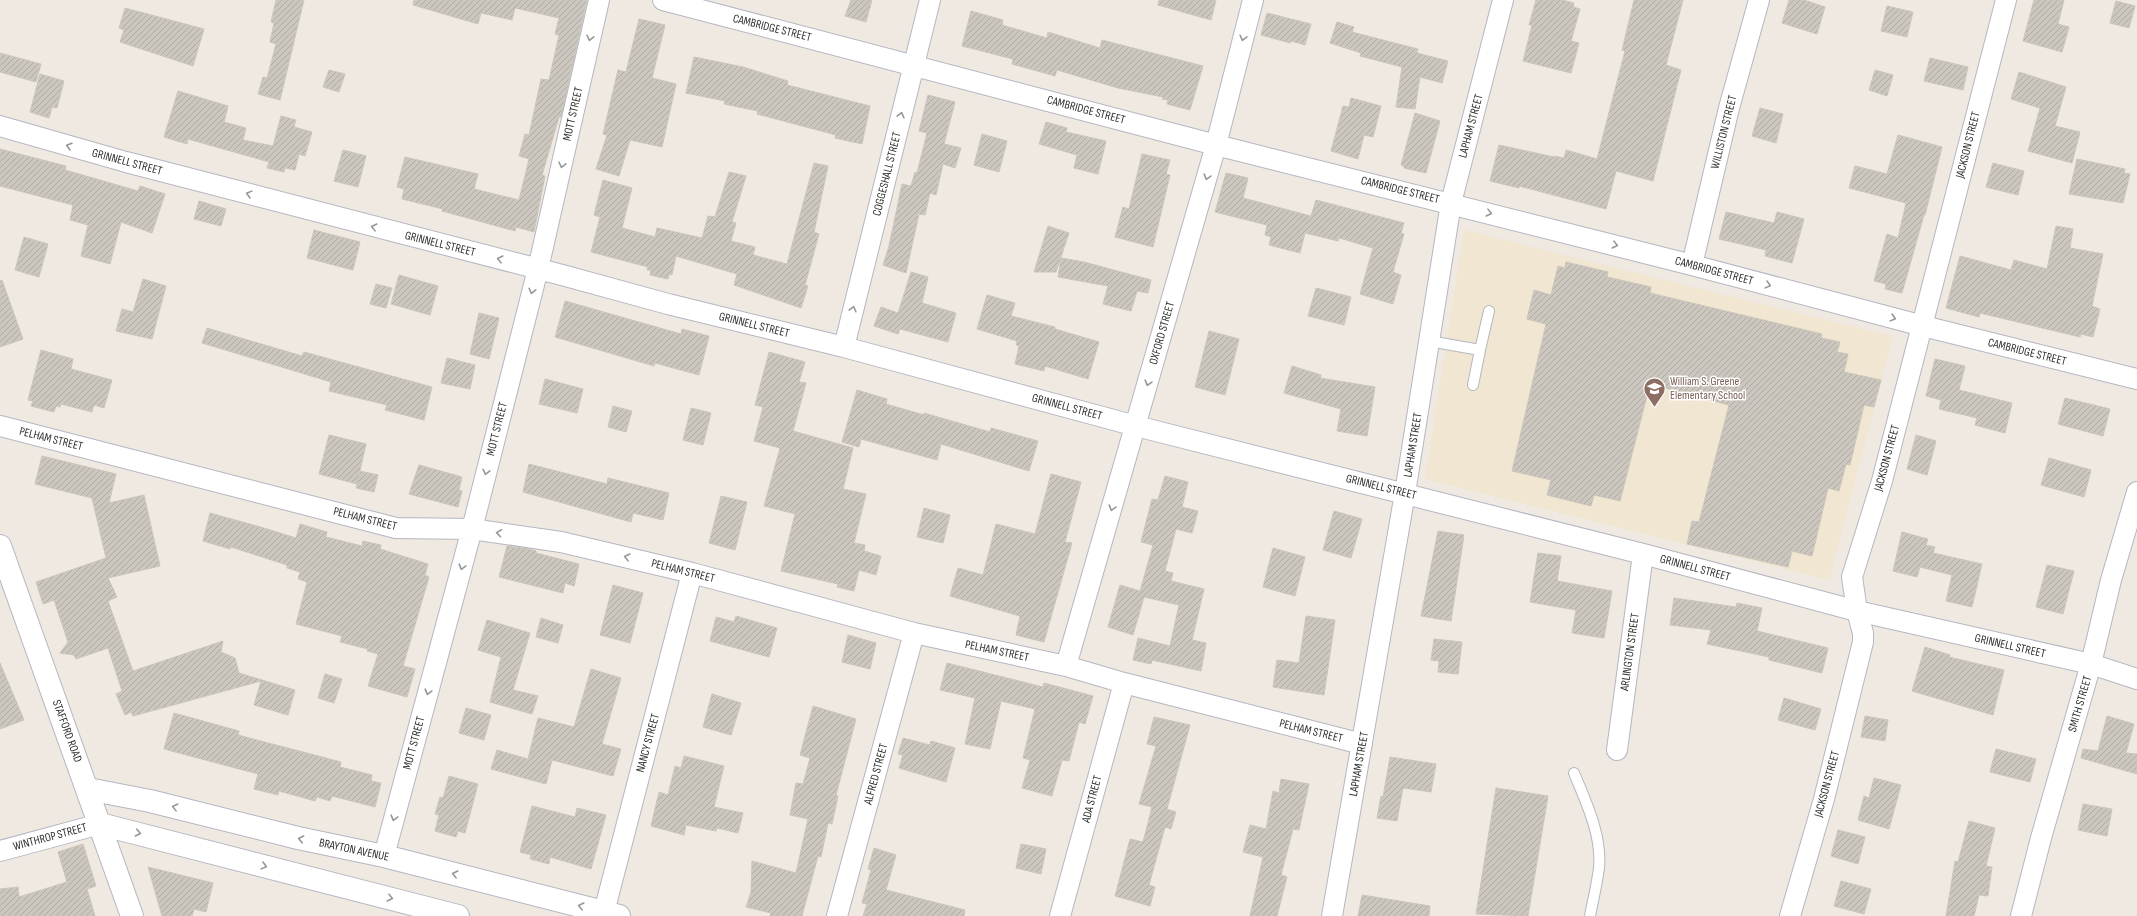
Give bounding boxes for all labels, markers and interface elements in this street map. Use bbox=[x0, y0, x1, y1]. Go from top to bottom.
street label: CAMBRIDGE STREET bbox=[731, 11, 813, 45]
one-way arrow bbox=[587, 35, 595, 41]
one-way arrow bbox=[1240, 35, 1248, 41]
street label: MOTT STREET bbox=[560, 86, 586, 142]
street label: CAMBRIDGE STREET bbox=[1045, 92, 1127, 128]
street label: LAPHAM STREET bbox=[1455, 92, 1487, 159]
street label: WILLISTON STREET bbox=[1708, 93, 1740, 170]
street label: JACKSON STREET bbox=[1952, 110, 1984, 181]
one-way arrow bbox=[896, 112, 905, 119]
street label: COGGESHALL STREET bbox=[869, 130, 905, 218]
one-way arrow bbox=[66, 142, 73, 151]
street label: GRINNELL STREET bbox=[90, 145, 164, 179]
one-way arrow bbox=[558, 162, 566, 168]
one-way arrow bbox=[1203, 173, 1212, 180]
street label: CAMBRIDGE STREET bbox=[1359, 173, 1441, 207]
one-way arrow bbox=[245, 191, 252, 199]
one-way arrow bbox=[1485, 208, 1492, 217]
one-way arrow bbox=[371, 223, 378, 232]
street label: GRINNELL STREET bbox=[403, 228, 477, 260]
one-way arrow bbox=[1611, 240, 1618, 249]
street label: CAMBRIDGE STREET bbox=[1673, 253, 1755, 289]
one-way arrow bbox=[497, 255, 504, 264]
one-way arrow bbox=[1764, 280, 1771, 289]
one-way arrow bbox=[529, 288, 537, 295]
street label: OXFORD STREET bbox=[1146, 300, 1178, 366]
one-way arrow bbox=[848, 306, 857, 313]
street label: GRINNELL STREET bbox=[717, 309, 791, 341]
one-way arrow bbox=[1889, 313, 1896, 322]
street label: CAMBRIDGE STREET bbox=[1986, 335, 2068, 369]
place label: William S. Greene Elementary School bbox=[1670, 374, 1745, 403]
school or university icon: William S. Greene Elementary School bbox=[1642, 375, 1668, 408]
one-way arrow bbox=[1144, 379, 1153, 386]
street label: GRINNELL STREET bbox=[1030, 390, 1104, 424]
street label: MOTT STREET bbox=[483, 400, 511, 457]
street label: LAPHAM STREET bbox=[1400, 411, 1426, 478]
street label: JACKSON STREET bbox=[1871, 423, 1903, 494]
street label: PELHAM STREET bbox=[18, 424, 84, 454]
one-way arrow bbox=[483, 469, 491, 475]
street label: GRINNELL STREET bbox=[1344, 471, 1418, 503]
street label: PELHAM STREET bbox=[332, 504, 398, 534]
one-way arrow bbox=[1108, 504, 1117, 511]
one-way arrow bbox=[496, 529, 503, 538]
street label: GRINNELL STREET bbox=[1658, 551, 1732, 585]
one-way arrow bbox=[624, 554, 630, 562]
street label: PELHAM STREET bbox=[650, 556, 716, 586]
one-way arrow bbox=[458, 563, 466, 570]
street label: ARLINGTON STREET bbox=[1617, 612, 1643, 693]
street label: GRINNELL STREET bbox=[1973, 631, 2047, 661]
street label: PELHAM STREET bbox=[964, 637, 1030, 665]
street label: SMITH STREET bbox=[2065, 674, 2095, 734]
one-way arrow bbox=[424, 689, 433, 696]
street label: STAFFORD ROAD bbox=[49, 698, 85, 764]
street label: NANCY STREET bbox=[633, 712, 663, 774]
street label: MOTT STREET bbox=[400, 714, 428, 771]
street label: PELHAM STREET bbox=[1278, 716, 1344, 746]
street label: LAPHAM STREET bbox=[1346, 730, 1372, 797]
street label: ALFRED STREET bbox=[860, 742, 891, 807]
street label: JACKSON STREET bbox=[1811, 749, 1843, 820]
street label: ADA STREET bbox=[1078, 774, 1106, 825]
one-way arrow bbox=[172, 804, 178, 812]
one-way arrow bbox=[390, 814, 399, 821]
street label: WINTHROP STREET bbox=[11, 820, 89, 854]
one-way arrow bbox=[135, 829, 141, 837]
one-way arrow bbox=[298, 835, 304, 843]
street label: BRAYTON AVENUE bbox=[318, 835, 390, 865]
one-way arrow bbox=[261, 861, 267, 869]
one-way arrow bbox=[452, 870, 459, 879]
one-way arrow bbox=[386, 894, 393, 902]
one-way arrow bbox=[578, 903, 584, 911]

